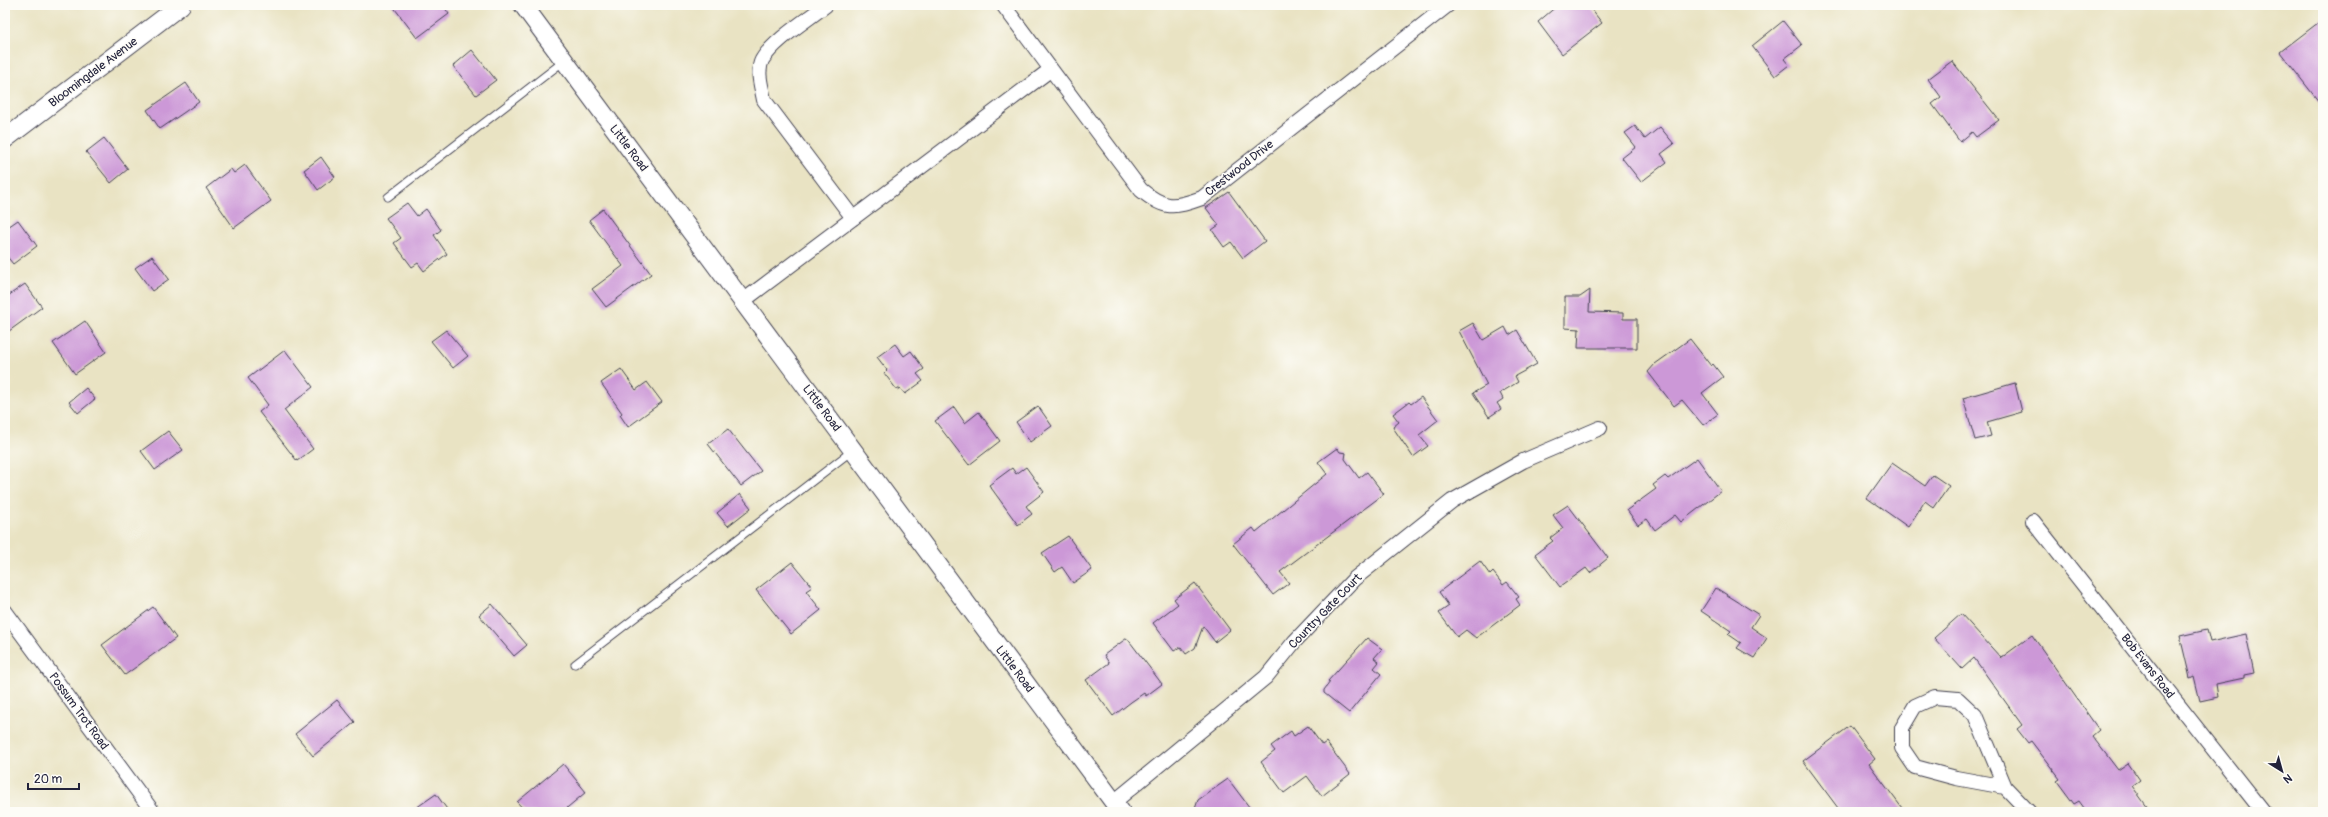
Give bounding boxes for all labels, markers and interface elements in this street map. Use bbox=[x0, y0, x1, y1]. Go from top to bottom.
street label: Bloomingdale Avenue bbox=[46, 34, 141, 111]
street label: Little Road bbox=[606, 122, 651, 175]
street label: Crestwood Drive bbox=[1202, 137, 1277, 200]
street label: Little Road bbox=[799, 382, 844, 435]
street label: Country Gate Court bbox=[1286, 570, 1365, 652]
street label: Bob Evans Road bbox=[2118, 631, 2178, 702]
street label: Little Road bbox=[992, 643, 1037, 696]
street label: Possum Trot Road bbox=[46, 670, 112, 753]
north arrow bbox=[2262, 751, 2302, 791]
scale bar bbox=[28, 765, 79, 791]
text: N bbox=[2280, 771, 2295, 786]
text: 20 m bbox=[34, 772, 63, 787]

